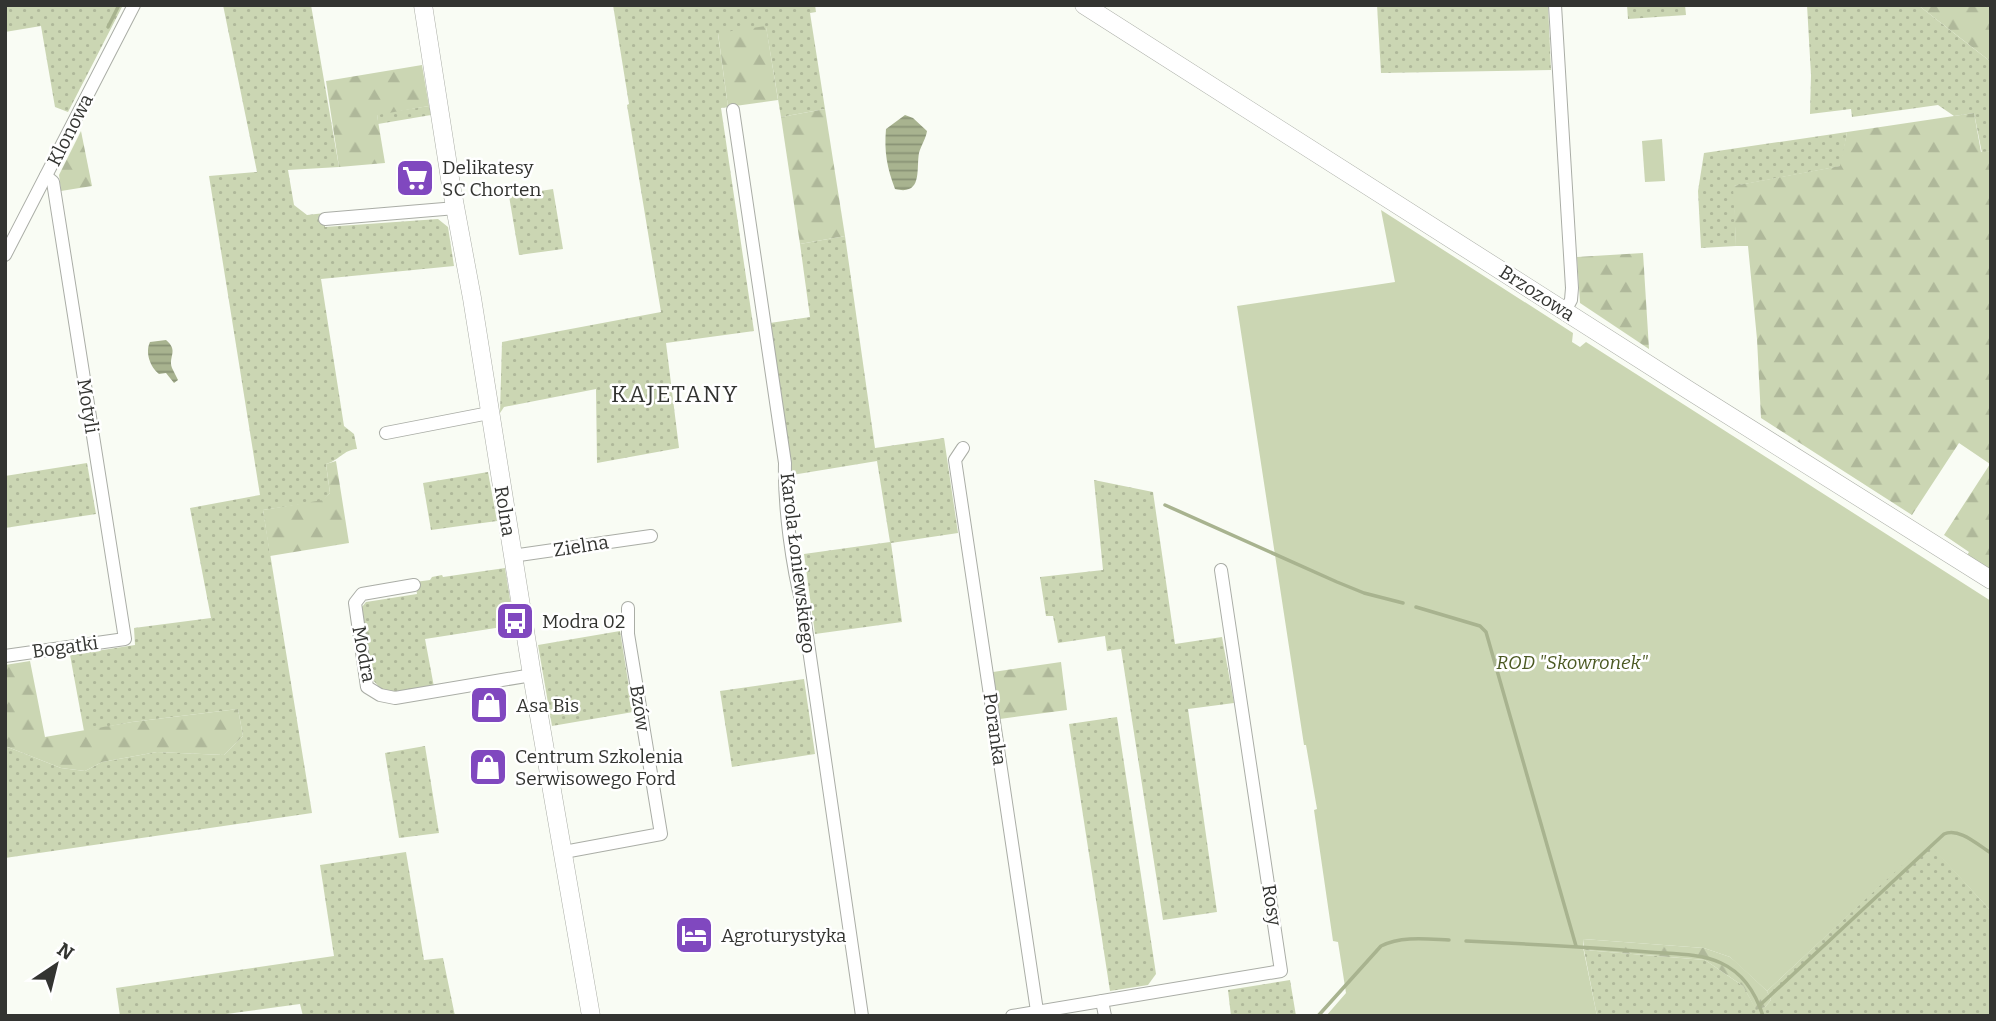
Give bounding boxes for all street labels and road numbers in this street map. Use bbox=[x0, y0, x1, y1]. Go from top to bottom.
street label: Klonowa bbox=[42, 90, 98, 170]
street label: Brzozowa bbox=[1495, 260, 1580, 326]
street label: Motyli bbox=[72, 377, 104, 435]
street label: Karola Łoniewskiego bbox=[775, 471, 821, 655]
street label: Rolna bbox=[490, 484, 520, 539]
street label: Zielna bbox=[552, 530, 611, 562]
street label: Modra bbox=[347, 624, 381, 685]
street label: Bogatki bbox=[30, 631, 100, 663]
street label: Bzów bbox=[625, 683, 655, 734]
street label: Poranka bbox=[979, 691, 1012, 767]
street label: Rosy bbox=[1257, 883, 1287, 928]

